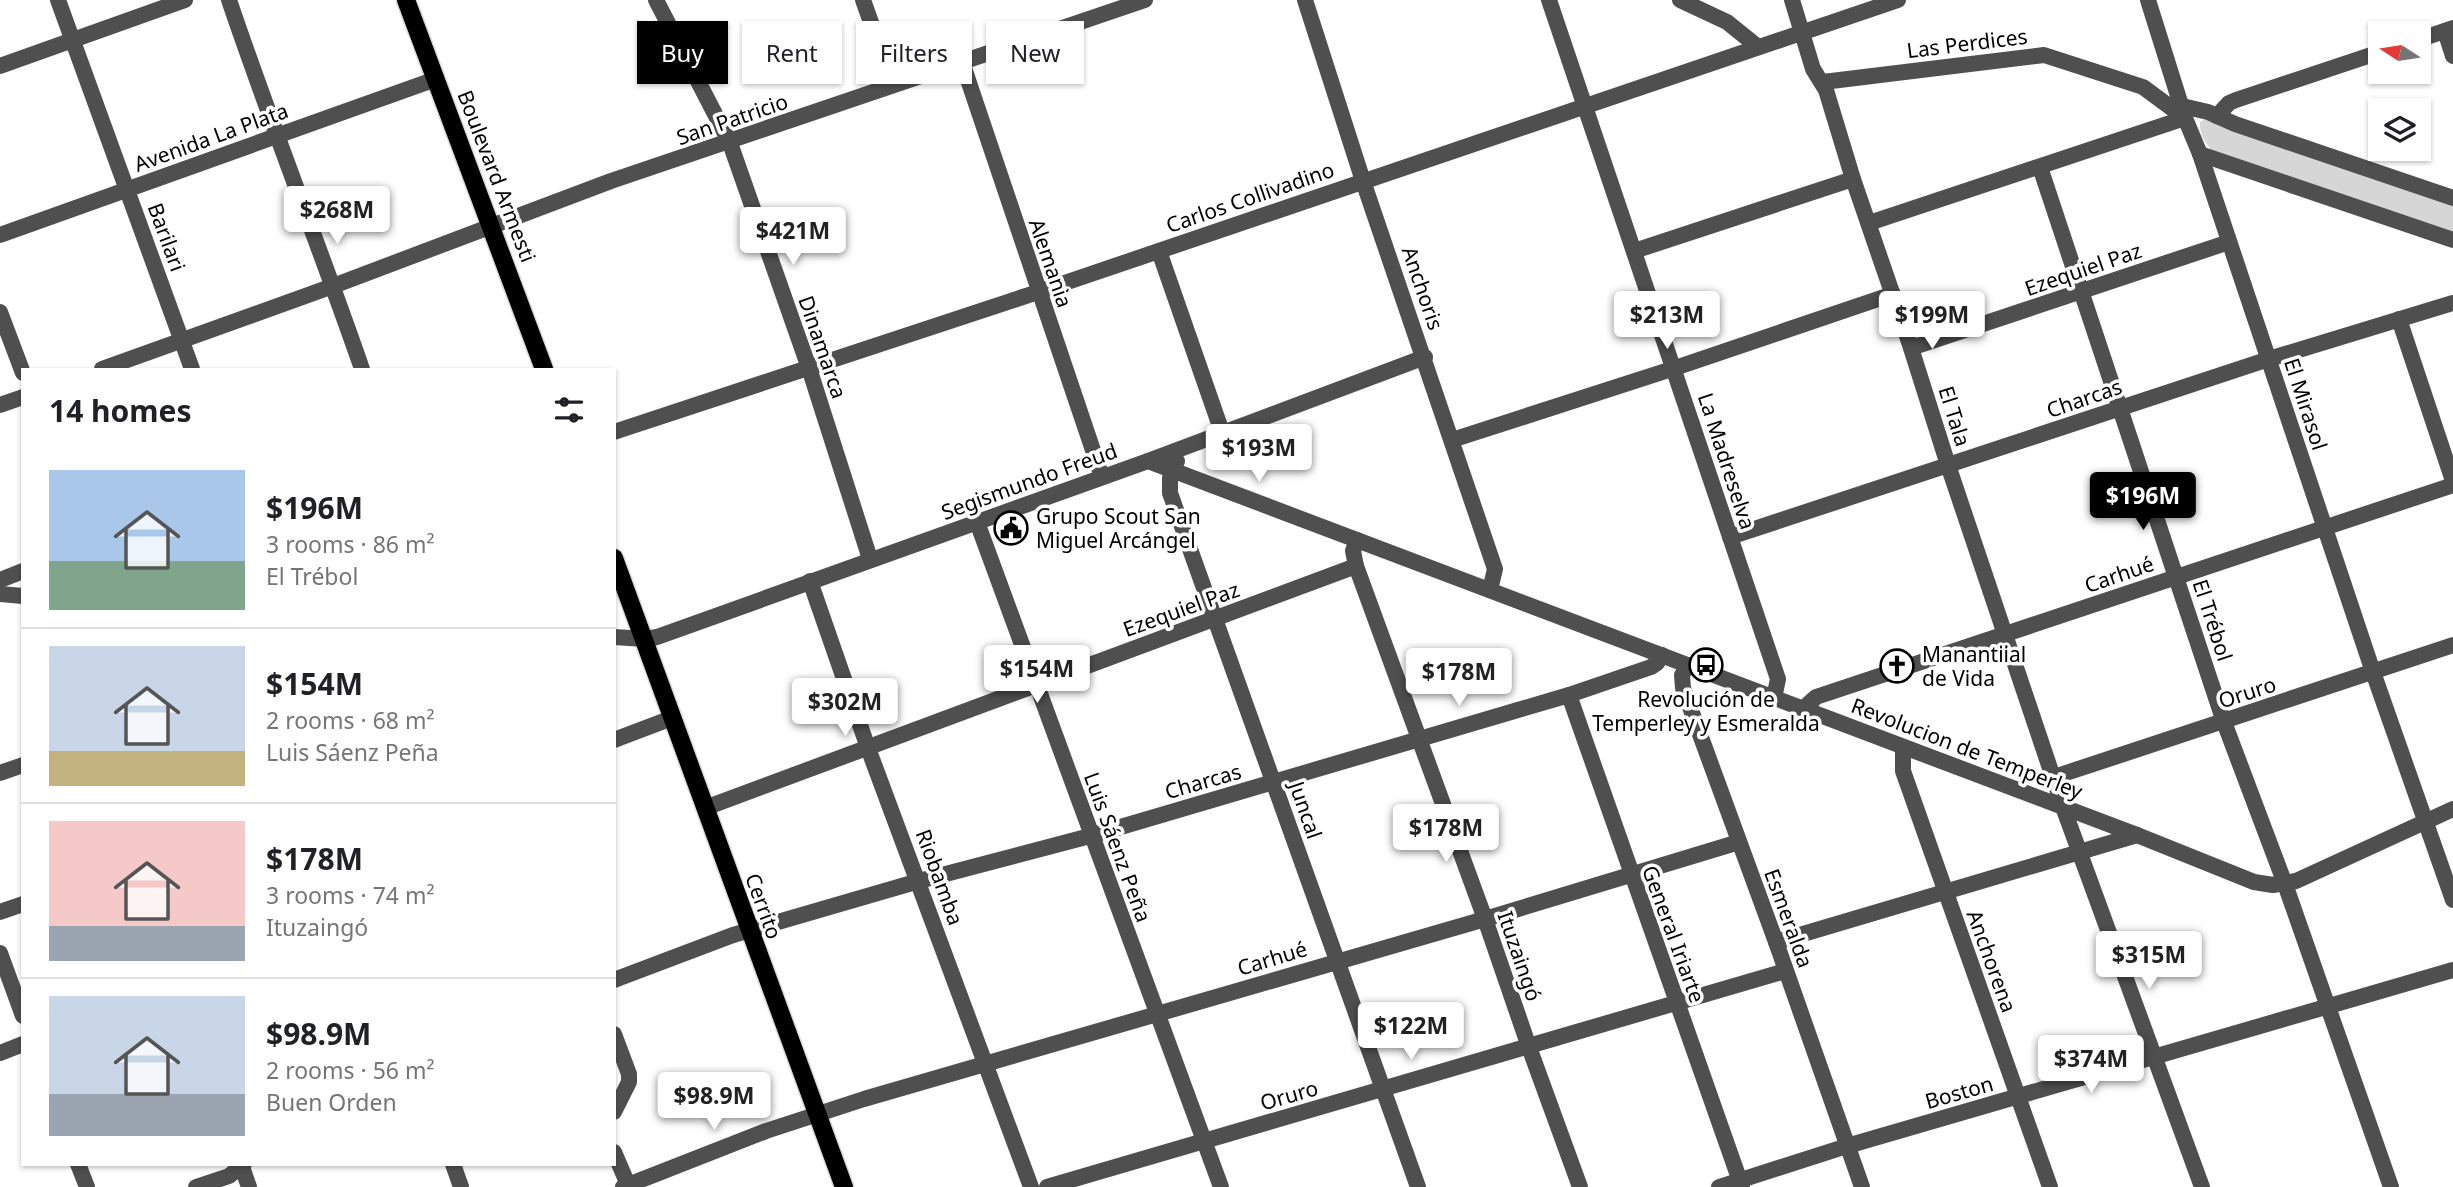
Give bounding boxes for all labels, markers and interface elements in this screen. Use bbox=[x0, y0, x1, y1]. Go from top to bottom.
chip: Buy bbox=[637, 21, 728, 84]
chip: Rent bbox=[742, 21, 842, 84]
chip: Filters bbox=[856, 21, 972, 84]
chip: New bbox=[986, 21, 1084, 84]
north arrow bbox=[2368, 21, 2431, 84]
map controls bbox=[2368, 21, 2431, 161]
street label: Las Perdices bbox=[1905, 22, 2029, 64]
street label: Boulevard Armesti bbox=[451, 86, 543, 266]
street label: San Patricio bbox=[673, 87, 791, 151]
street label: Avenida La Plata bbox=[130, 96, 292, 178]
button: layers bbox=[2368, 98, 2431, 161]
street label: Carlos Collivadino bbox=[1162, 155, 1338, 239]
pin: $268M bbox=[288, 187, 386, 246]
text: $268M bbox=[300, 193, 374, 225]
street label: Barilari bbox=[142, 199, 192, 275]
pin: $421M bbox=[744, 208, 842, 267]
text: $421M bbox=[756, 214, 830, 246]
street label: Alemania bbox=[1023, 215, 1079, 311]
street label: Ezequiel Paz bbox=[2021, 236, 2145, 302]
street label: Anchoris bbox=[1396, 243, 1450, 333]
street label: Dinamarca bbox=[792, 292, 854, 402]
pin: $213M bbox=[1618, 292, 1716, 351]
pin: $199M bbox=[1883, 292, 1981, 351]
text: $213M bbox=[1630, 298, 1704, 330]
text: $199M bbox=[1895, 298, 1969, 330]
street label: El Mirasol bbox=[2278, 354, 2334, 454]
street label: Charcas bbox=[2042, 372, 2126, 424]
street label: El Tala bbox=[1933, 382, 1977, 450]
street label: La Madreselva bbox=[1692, 389, 1762, 533]
text: 14 homes bbox=[49, 390, 192, 431]
icon: filters bbox=[550, 391, 588, 429]
pin: $193M bbox=[1210, 424, 1308, 484]
text: $193M bbox=[1222, 431, 1296, 463]
street label: Segismundo Freud bbox=[937, 436, 1121, 526]
pin: $196M bbox=[2094, 472, 2192, 532]
text: $196M bbox=[2106, 479, 2180, 511]
text: $196M bbox=[266, 487, 363, 528]
icon: home bbox=[105, 498, 189, 582]
place label: Grupo Scout San Miguel Arcángel bbox=[1036, 502, 1201, 554]
public building icon: Grupo Scout San Miguel Arcángel bbox=[992, 509, 1030, 547]
text: 3 rooms · 86 m² bbox=[266, 528, 435, 560]
street label: Carhué bbox=[2081, 549, 2157, 599]
text: El Trébol bbox=[266, 560, 358, 592]
street label: Ezequiel Paz bbox=[1119, 575, 1243, 643]
street label: El Trébol bbox=[2187, 576, 2239, 664]
place label: Manantiial de Vida bbox=[1922, 640, 2026, 692]
pin: $154M bbox=[988, 646, 1086, 705]
bus stop icon: Revolución de Temperley y Esmeralda bbox=[1687, 646, 1725, 684]
church icon: Manantiial de Vida bbox=[1878, 647, 1916, 685]
pin: $178M bbox=[1410, 648, 1508, 708]
text: $154M bbox=[1000, 652, 1074, 684]
text: $178M bbox=[1422, 655, 1496, 687]
text: $154M bbox=[266, 663, 363, 704]
street label: Oruro bbox=[2215, 670, 2279, 714]
icon: home bbox=[105, 674, 189, 758]
pin: $302M bbox=[796, 678, 894, 738]
text: $302M bbox=[808, 685, 882, 717]
place label: Revolución de Temperley y Esmeralda bbox=[1592, 685, 1820, 737]
street label: Revolucion de Temperley bbox=[1847, 691, 2087, 805]
text: 2 rooms · 68 m² bbox=[266, 704, 435, 736]
text: Luis Sáenz Peña bbox=[266, 736, 439, 768]
street label: Charcas bbox=[1162, 757, 1244, 805]
street label: Luis Sáenz Peña bbox=[1078, 768, 1158, 926]
street label: Juncal bbox=[1283, 776, 1329, 842]
pin: $178M bbox=[1397, 804, 1495, 864]
text: $178M bbox=[1409, 811, 1483, 843]
street label: Riobamba bbox=[910, 825, 970, 929]
text: $178M bbox=[266, 838, 363, 879]
icon: home bbox=[105, 849, 189, 933]
street label: General Iriarte bbox=[1636, 862, 1712, 1006]
street label: Esmeralda bbox=[1758, 865, 1820, 971]
street label: Cerrito bbox=[739, 869, 789, 943]
text: 3 rooms · 74 m² bbox=[266, 879, 435, 911]
street label: Anchorena bbox=[1961, 906, 2023, 1016]
street label: Ituzaingó bbox=[1492, 907, 1548, 1005]
text: Ituzaingó bbox=[266, 911, 368, 943]
pin: $315M bbox=[2100, 932, 2198, 991]
street label: Carhué bbox=[1234, 934, 1310, 982]
text: $315M bbox=[2112, 938, 2186, 970]
pin: $122M bbox=[1362, 1002, 1460, 1062]
text: $122M bbox=[1374, 1009, 1448, 1041]
text: $98.9M bbox=[266, 1013, 371, 1054]
icon: home bbox=[105, 1024, 189, 1108]
pin: $374M bbox=[2042, 1036, 2140, 1095]
text: $374M bbox=[2054, 1042, 2128, 1074]
text: 2 rooms · 56 m² bbox=[266, 1054, 435, 1086]
street label: Boston bbox=[1922, 1069, 1996, 1115]
pin: $98.9M bbox=[657, 1072, 771, 1132]
street label: Oruro bbox=[1257, 1073, 1321, 1117]
text: $98.9M bbox=[674, 1079, 754, 1111]
text: Buen Orden bbox=[266, 1086, 397, 1118]

